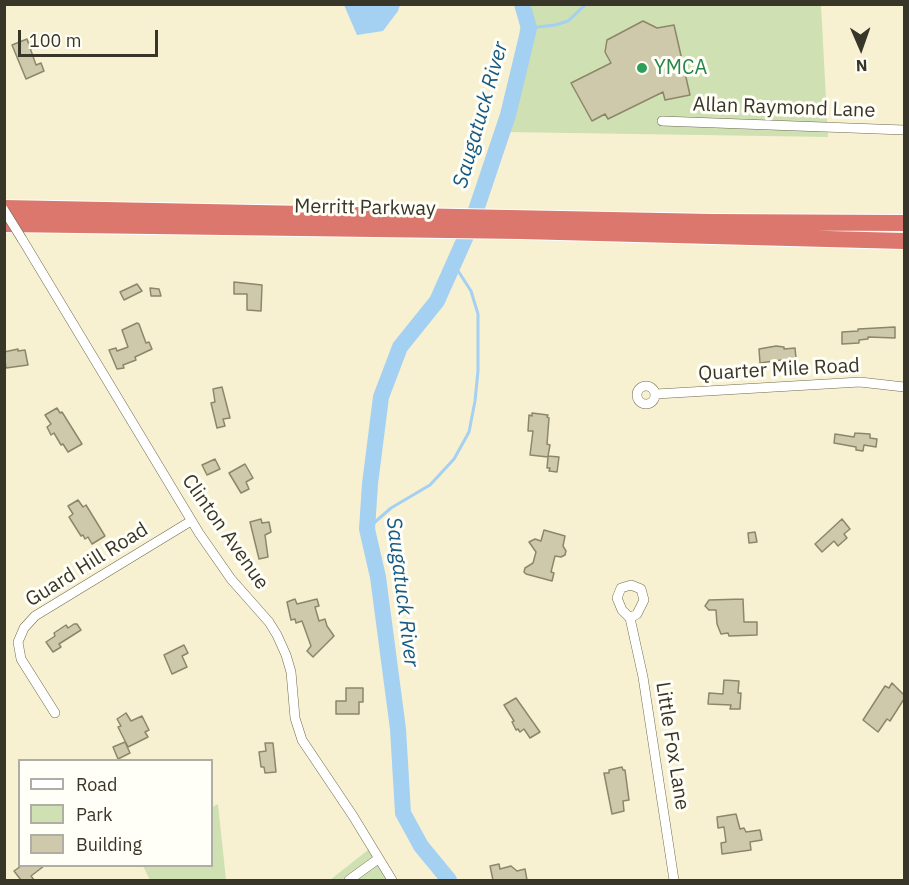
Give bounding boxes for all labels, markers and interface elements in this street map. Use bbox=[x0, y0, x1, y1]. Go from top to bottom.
scale bar bbox=[21, 18, 160, 56]
north arrow bbox=[831, 18, 891, 78]
text: 100 m bbox=[29, 29, 81, 52]
water label: Saugatuck River bbox=[448, 39, 514, 191]
place label: YMCA bbox=[654, 56, 707, 80]
text: N bbox=[855, 56, 868, 76]
marker: YMCA bbox=[635, 61, 649, 75]
street label: Allan Raymond Lane bbox=[692, 93, 876, 123]
street label: Merritt Parkway bbox=[294, 195, 436, 221]
street label: Quarter Mile Road bbox=[698, 354, 860, 386]
street label: Clinton Avenue bbox=[176, 470, 274, 594]
water label: Saugatuck River bbox=[380, 516, 424, 668]
street label: Guard Hill Road bbox=[21, 518, 153, 612]
street label: Little Fox Lane bbox=[650, 680, 694, 812]
legend bbox=[18, 759, 213, 867]
text: Road bbox=[76, 773, 117, 796]
text: Park bbox=[76, 803, 112, 826]
text: Building bbox=[76, 833, 142, 856]

